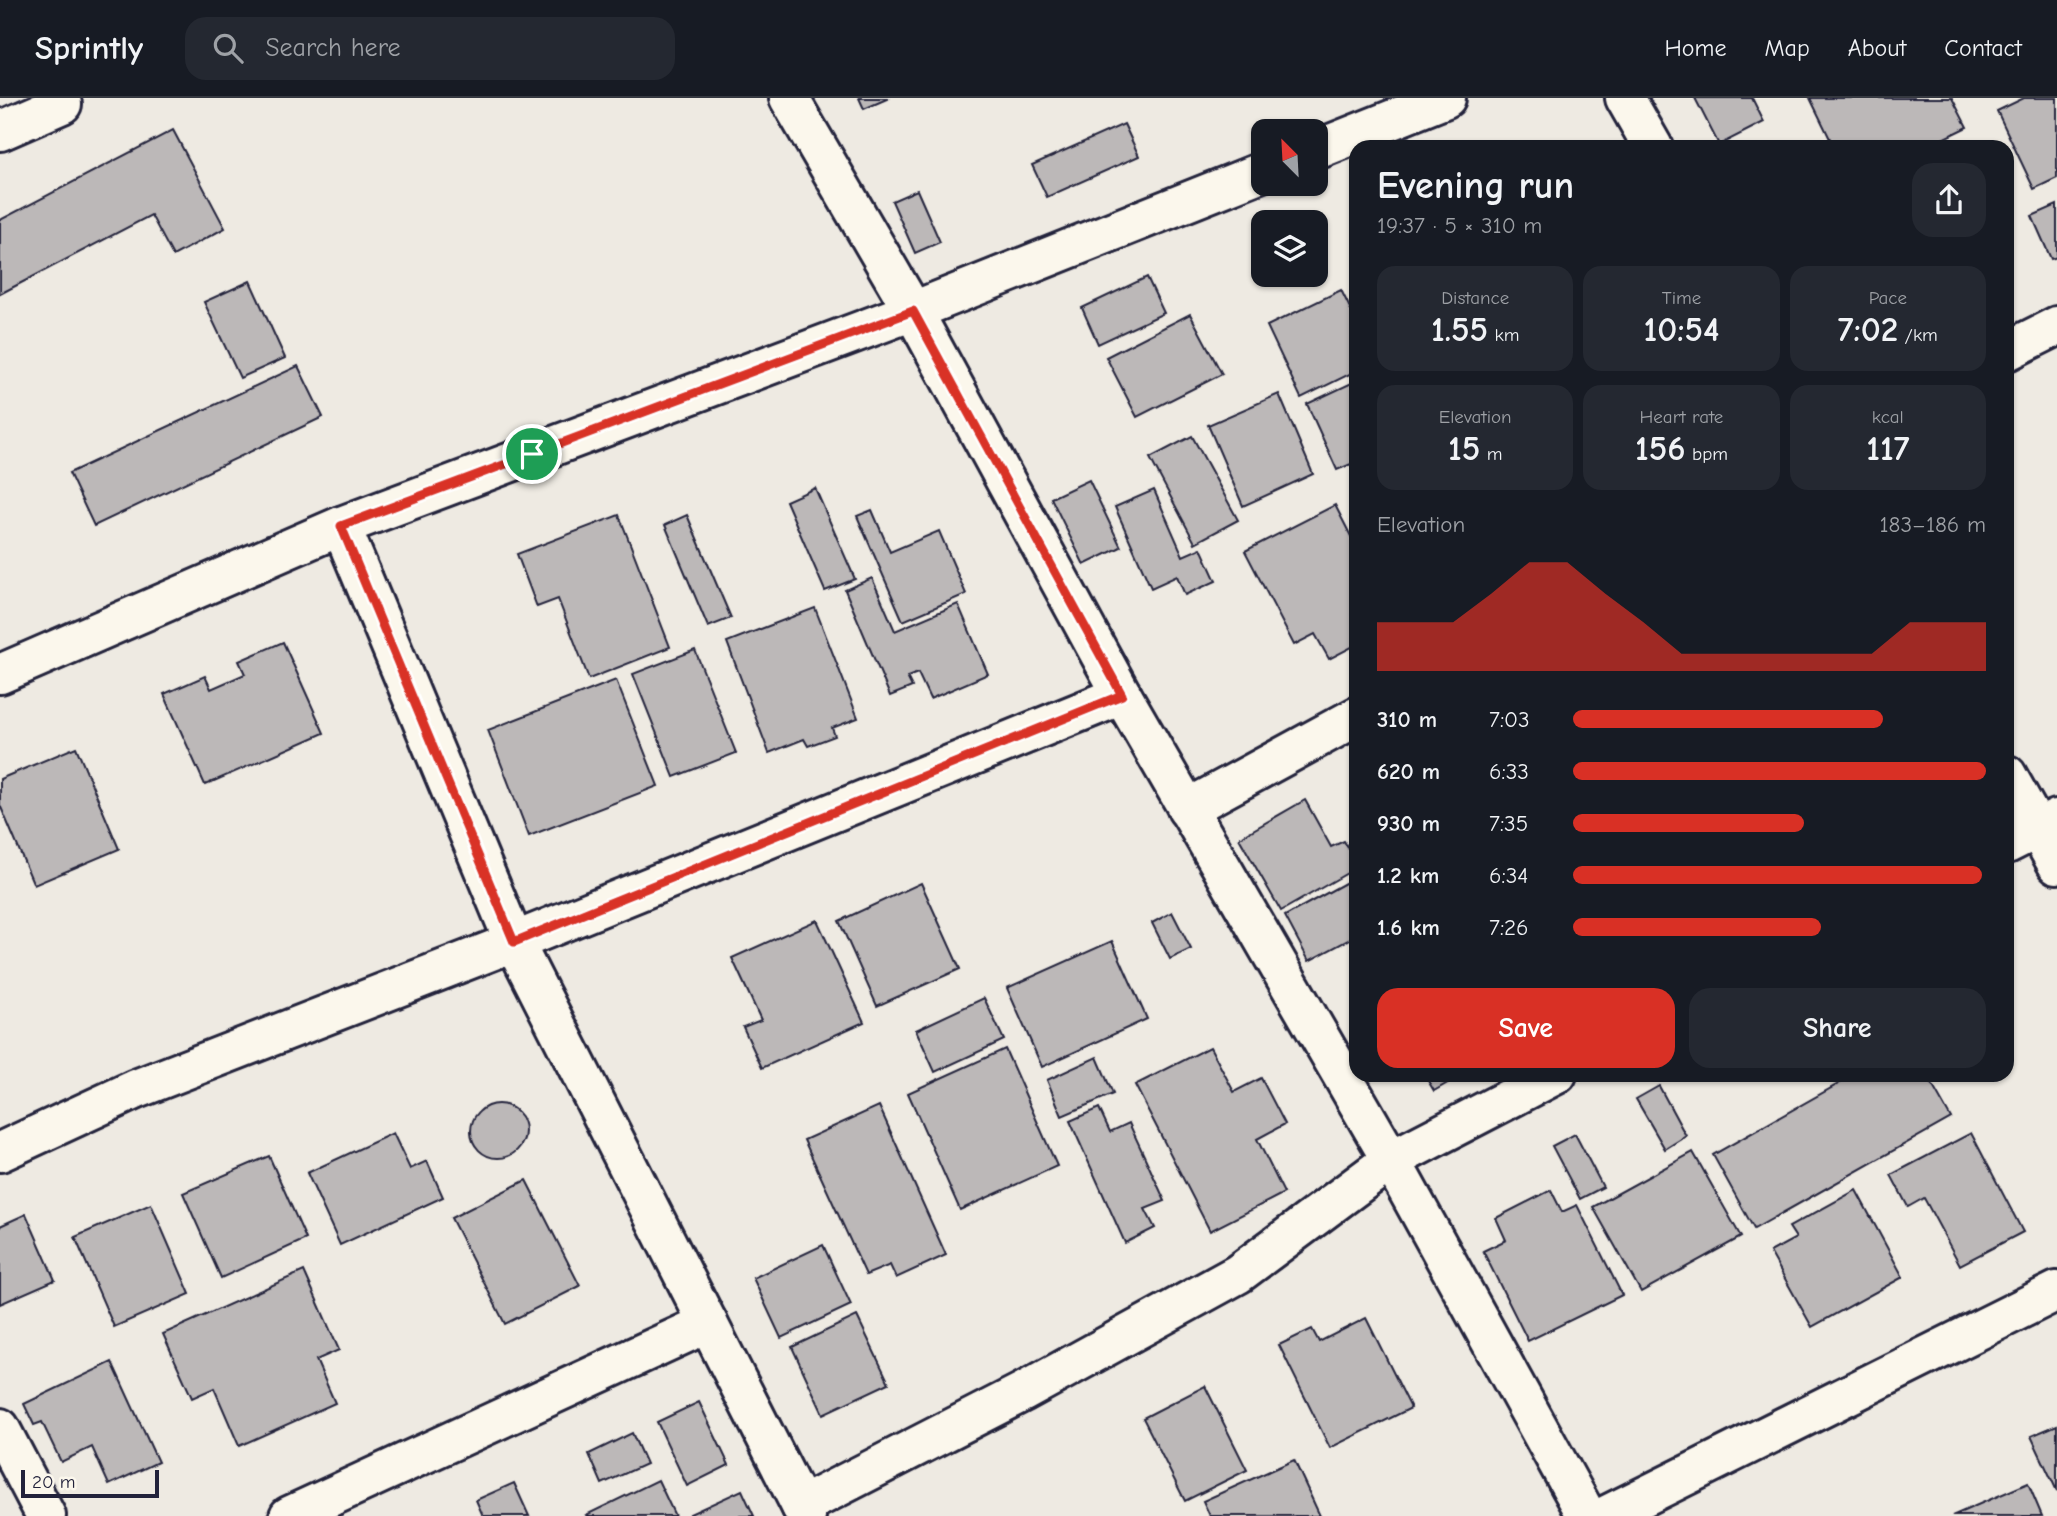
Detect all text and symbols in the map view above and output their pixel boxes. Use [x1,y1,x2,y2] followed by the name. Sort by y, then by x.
[185,17,675,80] search box
[35,29,143,67] text: Sprintly
[209,29,247,67] icon: search
[265,33,401,63] text: Search here
[1665,34,1726,62] text: Home
[1764,34,1810,62] text: Map
[1848,34,1906,62] text: About
[1944,34,2022,62] text: Contact
[1251,119,1328,196] north arrow
[1251,119,1328,287] map controls
[1912,163,1986,237] button: share
[1377,164,1574,208] text: Evening run
[1251,210,1328,287] button: layers
[1377,212,1542,239] text: 19:37 · 5 × 310 m
[1441,287,1509,309] text: Distance
[1662,287,1701,309] text: Time
[1869,287,1907,309] text: Pace
[1431,309,1488,350] text: 1.55
[1643,309,1720,350] text: 10:54
[1838,309,1898,350] text: 7:02
[1488,324,1519,346] text: km
[1898,324,1938,346] text: /km
[1439,406,1512,428] text: Elevation
[1640,406,1723,428] text: Heart rate
[1872,406,1904,428] text: kcal
[502,424,562,484] pin
[1448,428,1480,469] text: 15
[1635,428,1686,469] text: 156
[1866,428,1909,469] text: 117
[513,435,551,473] icon: arrive
[1480,443,1502,465] text: m
[1686,443,1728,465] text: bpm
[1377,511,1465,538] text: Elevation
[1879,511,1986,538] text: 183–186 m
[1377,706,1437,733] text: 310 m
[1489,706,1530,733] text: 7:03
[1377,758,1440,785] text: 620 m
[1489,758,1529,785] text: 6:33
[1377,810,1440,837] text: 930 m
[1489,810,1528,837] text: 7:35
[1377,862,1439,889] text: 1.2 km
[1489,862,1528,889] text: 6:34
[1377,914,1440,941] text: 1.6 km
[1489,914,1529,941] text: 7:26
[1377,988,1675,1068] button: Save
[1689,988,1986,1068] button: Share
[21,1467,159,1499] scale bar
[32,1471,76,1493] text: 20 m

